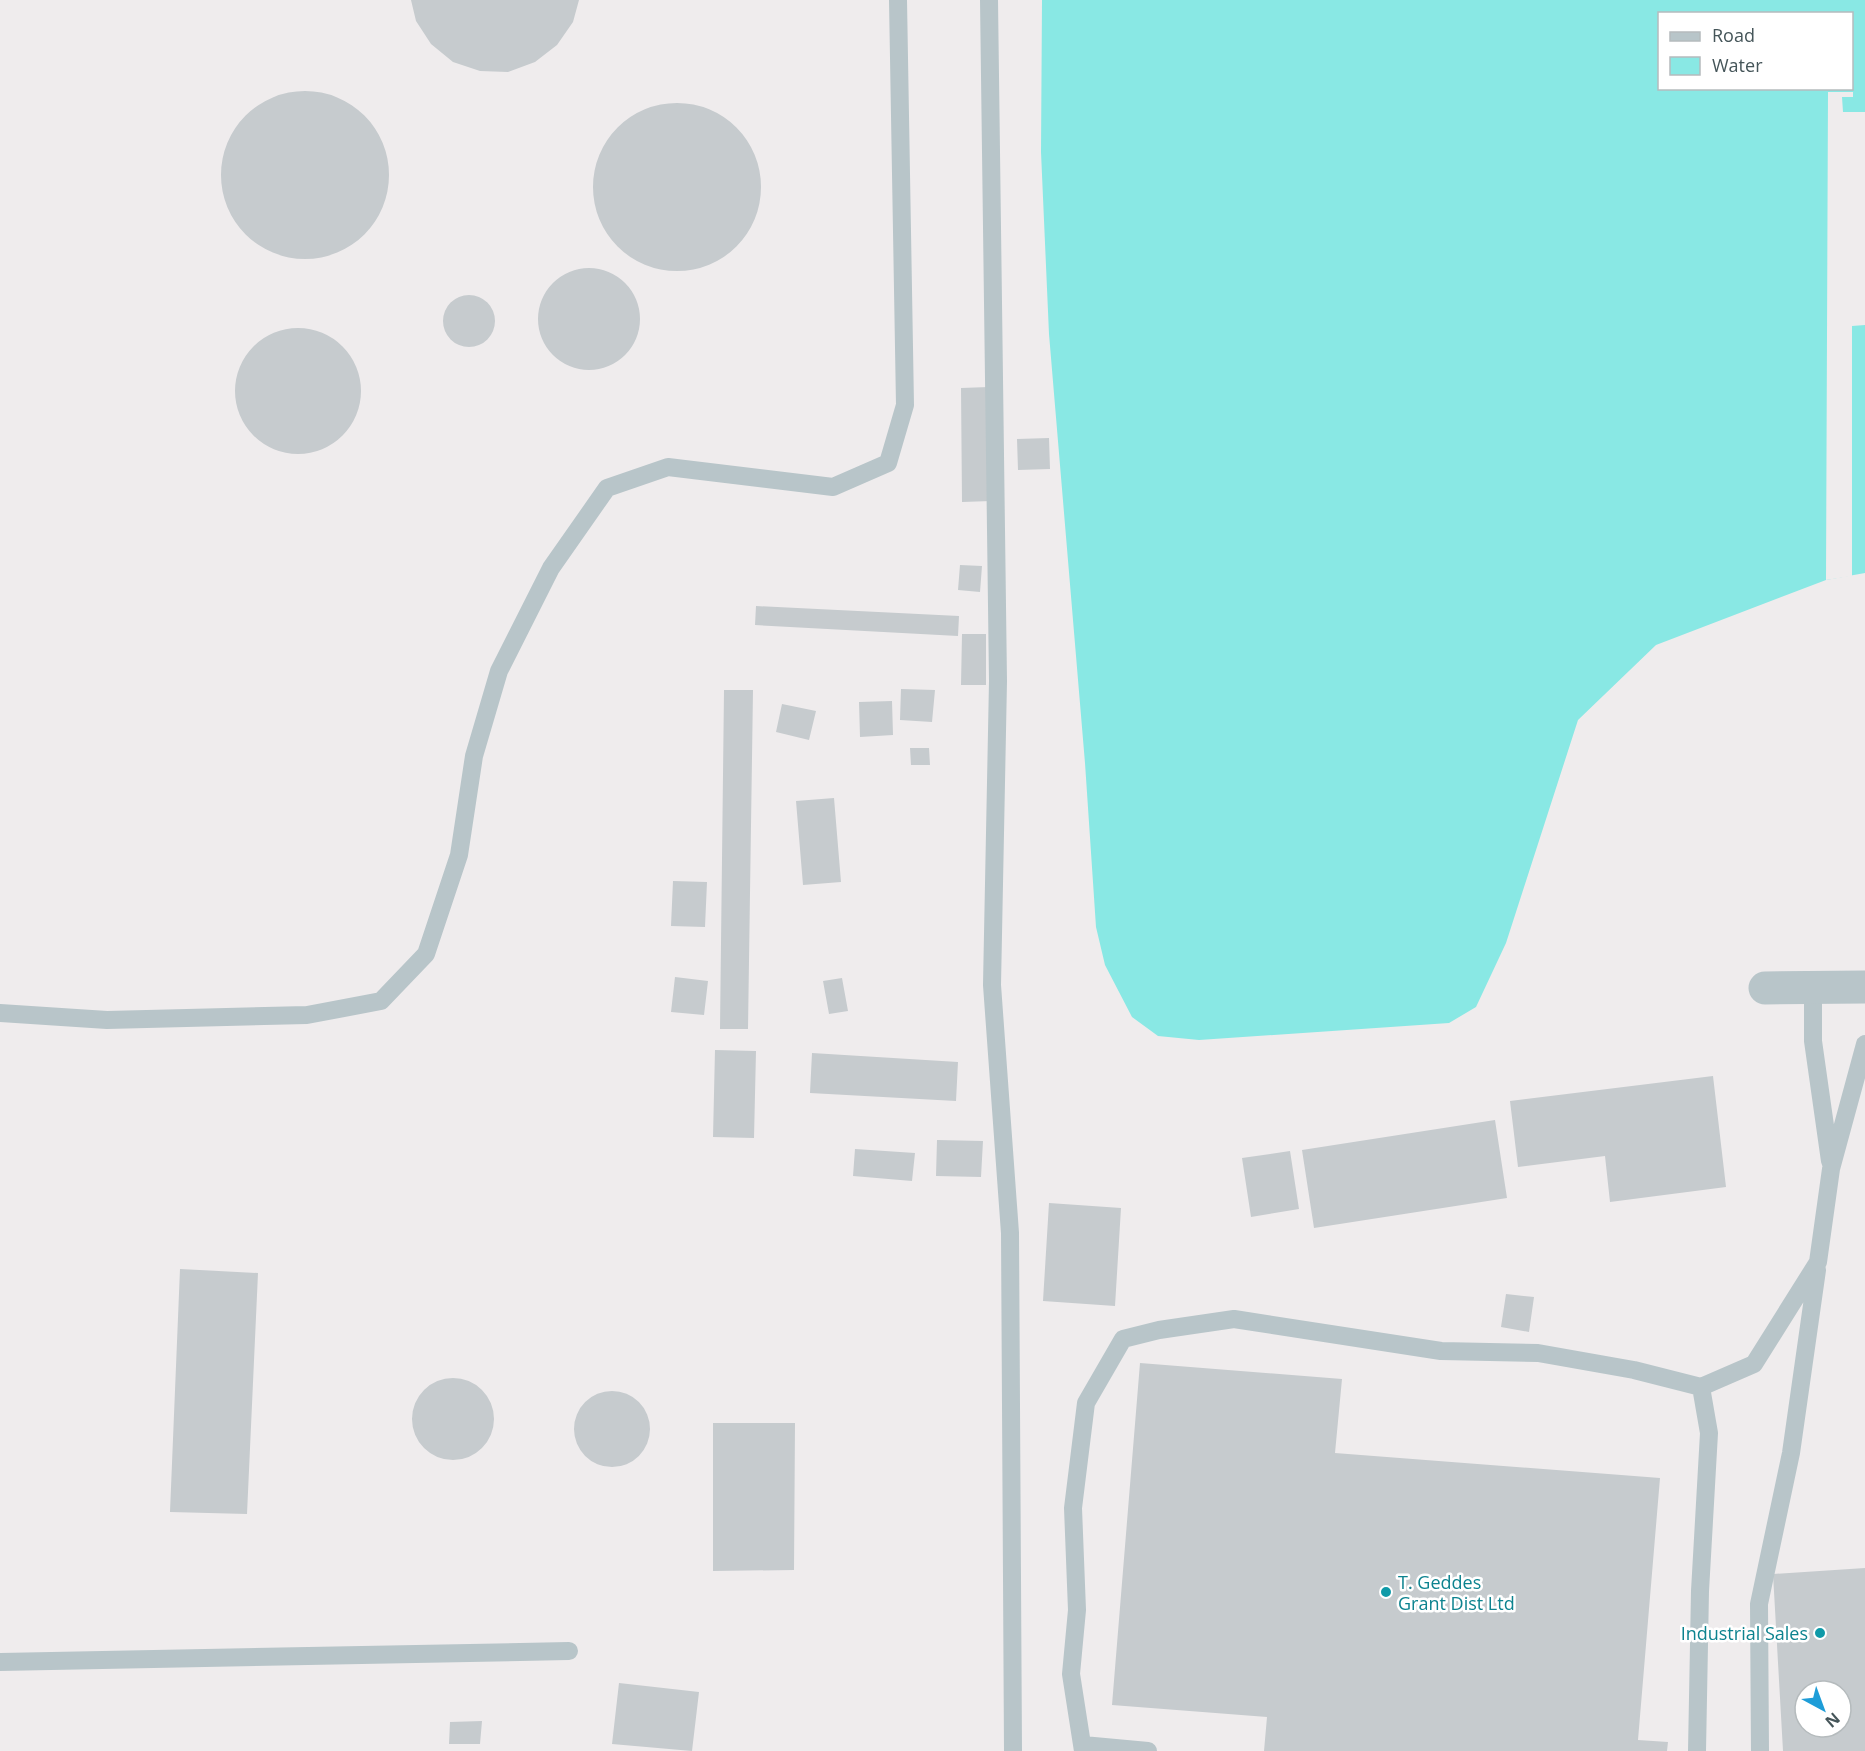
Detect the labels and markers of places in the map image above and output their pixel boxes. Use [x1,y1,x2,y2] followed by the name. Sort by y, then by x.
[1398,1570,1515,1615] place label: T. Geddes Grant Dist Ltd
[1379,1585,1393,1599] marker: T. Geddes Grant Dist Ltd
[1681,1621,1808,1645] place label: Industrial Sales
[1813,1626,1827,1640] marker: Industrial Sales

